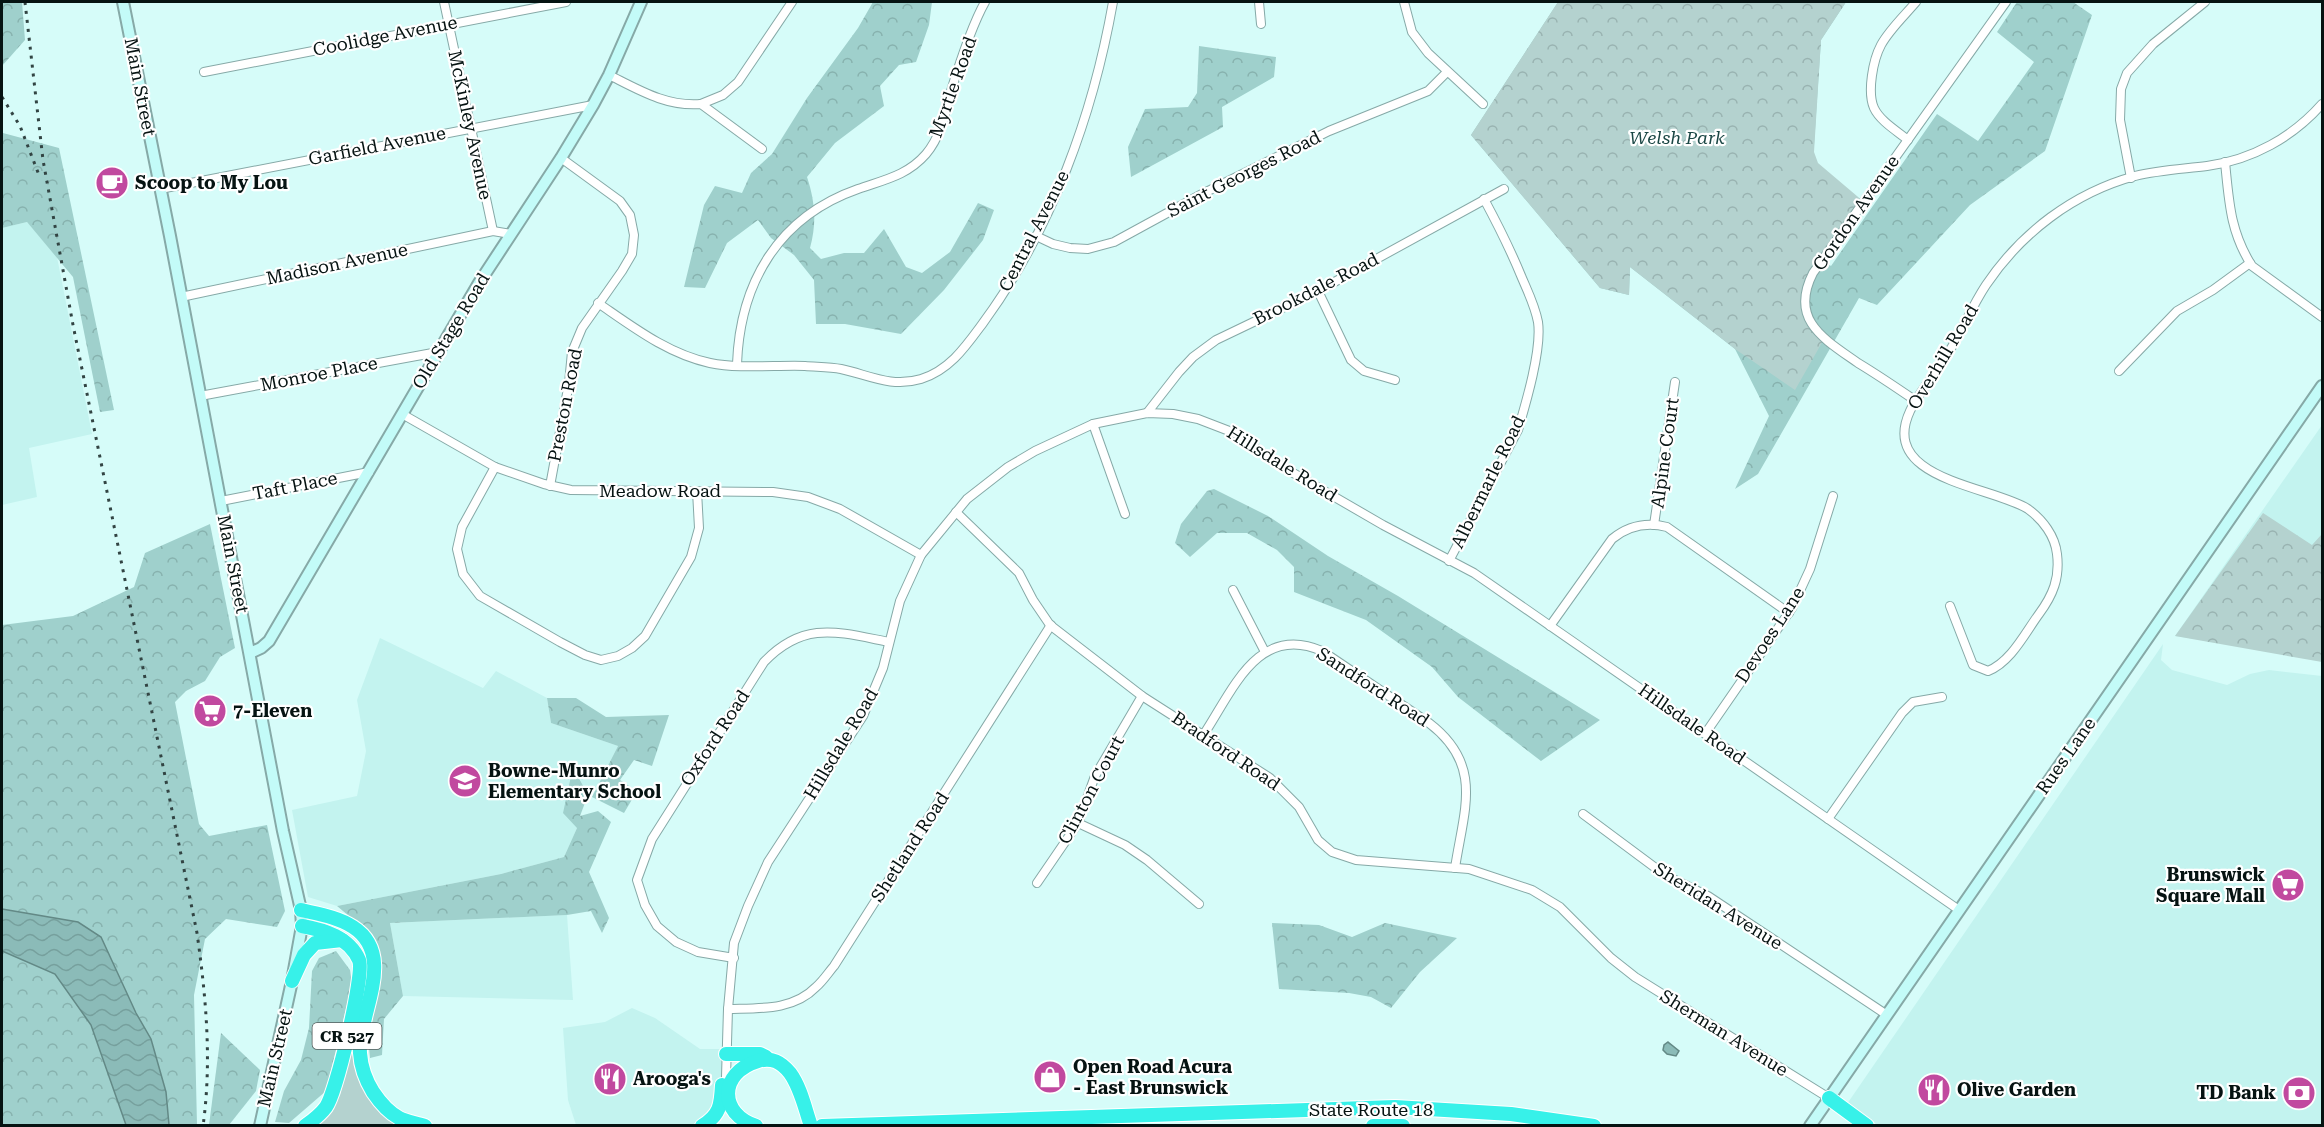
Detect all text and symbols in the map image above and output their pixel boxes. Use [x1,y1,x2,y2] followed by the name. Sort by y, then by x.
[311,11,459,60] street label: Coolidge Avenue
[924,33,981,140] street label: Myrtle Road
[121,36,160,138] street label: Main Street
[444,48,497,202] street label: McKinley Avenue
[306,122,447,169] street label: Garfield Avenue
[1164,126,1324,221] street label: Saint Georges Road
[1629,127,1725,148] park label: Welsh Park
[1808,151,1903,274] street label: Gordon Avenue
[94,165,130,201] cafe icon: Scoop to My Lou
[994,167,1073,295] street label: Central Avenue
[135,172,288,193] place label: Scoop to My Lou
[264,238,410,289] street label: Madison Avenue
[1250,248,1382,329] street label: Brookdale Road
[408,268,494,393] street label: Old Stage Road
[1903,300,1982,413] street label: Overhill Road
[543,346,586,463] street label: Preston Road
[259,352,379,395] street label: Monroe Place
[1646,396,1683,510] street label: Alpine Court
[1446,412,1529,552] street label: Albermarle Road
[1223,421,1342,506] street label: Hillsdale Road
[251,467,339,504] street label: Taft Place
[599,480,722,501] street label: Meadow Road
[214,513,253,615] street label: Main Street
[1731,583,1809,687] street label: Devoes Lane
[1313,642,1434,731] street label: Sandford Road
[1635,679,1750,769] street label: Hillsdale Road
[799,684,882,803] street label: Hillsdale Road
[676,685,754,790] street label: Oxford Road
[192,693,228,729] supermarket icon: 7-Eleven
[233,700,312,721] place label: 7-Eleven
[1168,707,1285,795] street label: Bradford Road
[2031,713,2100,798] street label: Rues Lane
[1053,732,1128,847] street label: Clinton Court
[488,760,661,802] place label: Bowne-Munro Elementary School
[447,763,483,799] school or university icon: Bowne-Munro Elementary School
[866,788,953,906] street label: Shetland Road
[1650,857,1787,954] street label: Sheridan Avenue
[2156,864,2266,906] place label: Brunswick Square Mall
[2270,867,2306,903] supermarket icon: Brunswick Square Mall
[1656,985,1792,1080] street label: Sherman Avenue
[253,1006,296,1109] street label: Main Street
[312,1023,382,1049] road number: CR 527
[1073,1056,1233,1098] place label: Open Road Acura - East Brunswick
[1032,1059,1068,1095] shop icon: Open Road Acura - East Brunswick
[592,1061,628,1097] restaurant icon: Arooga's
[633,1068,711,1089] place label: Arooga's
[1916,1072,1952,1108] restaurant icon: Olive Garden
[2281,1075,2317,1111] bank icon: TD Bank
[1957,1079,2076,1100] place label: Olive Garden
[2196,1082,2277,1103] place label: TD Bank
[1309,1099,1433,1120] street label: State Route 18

